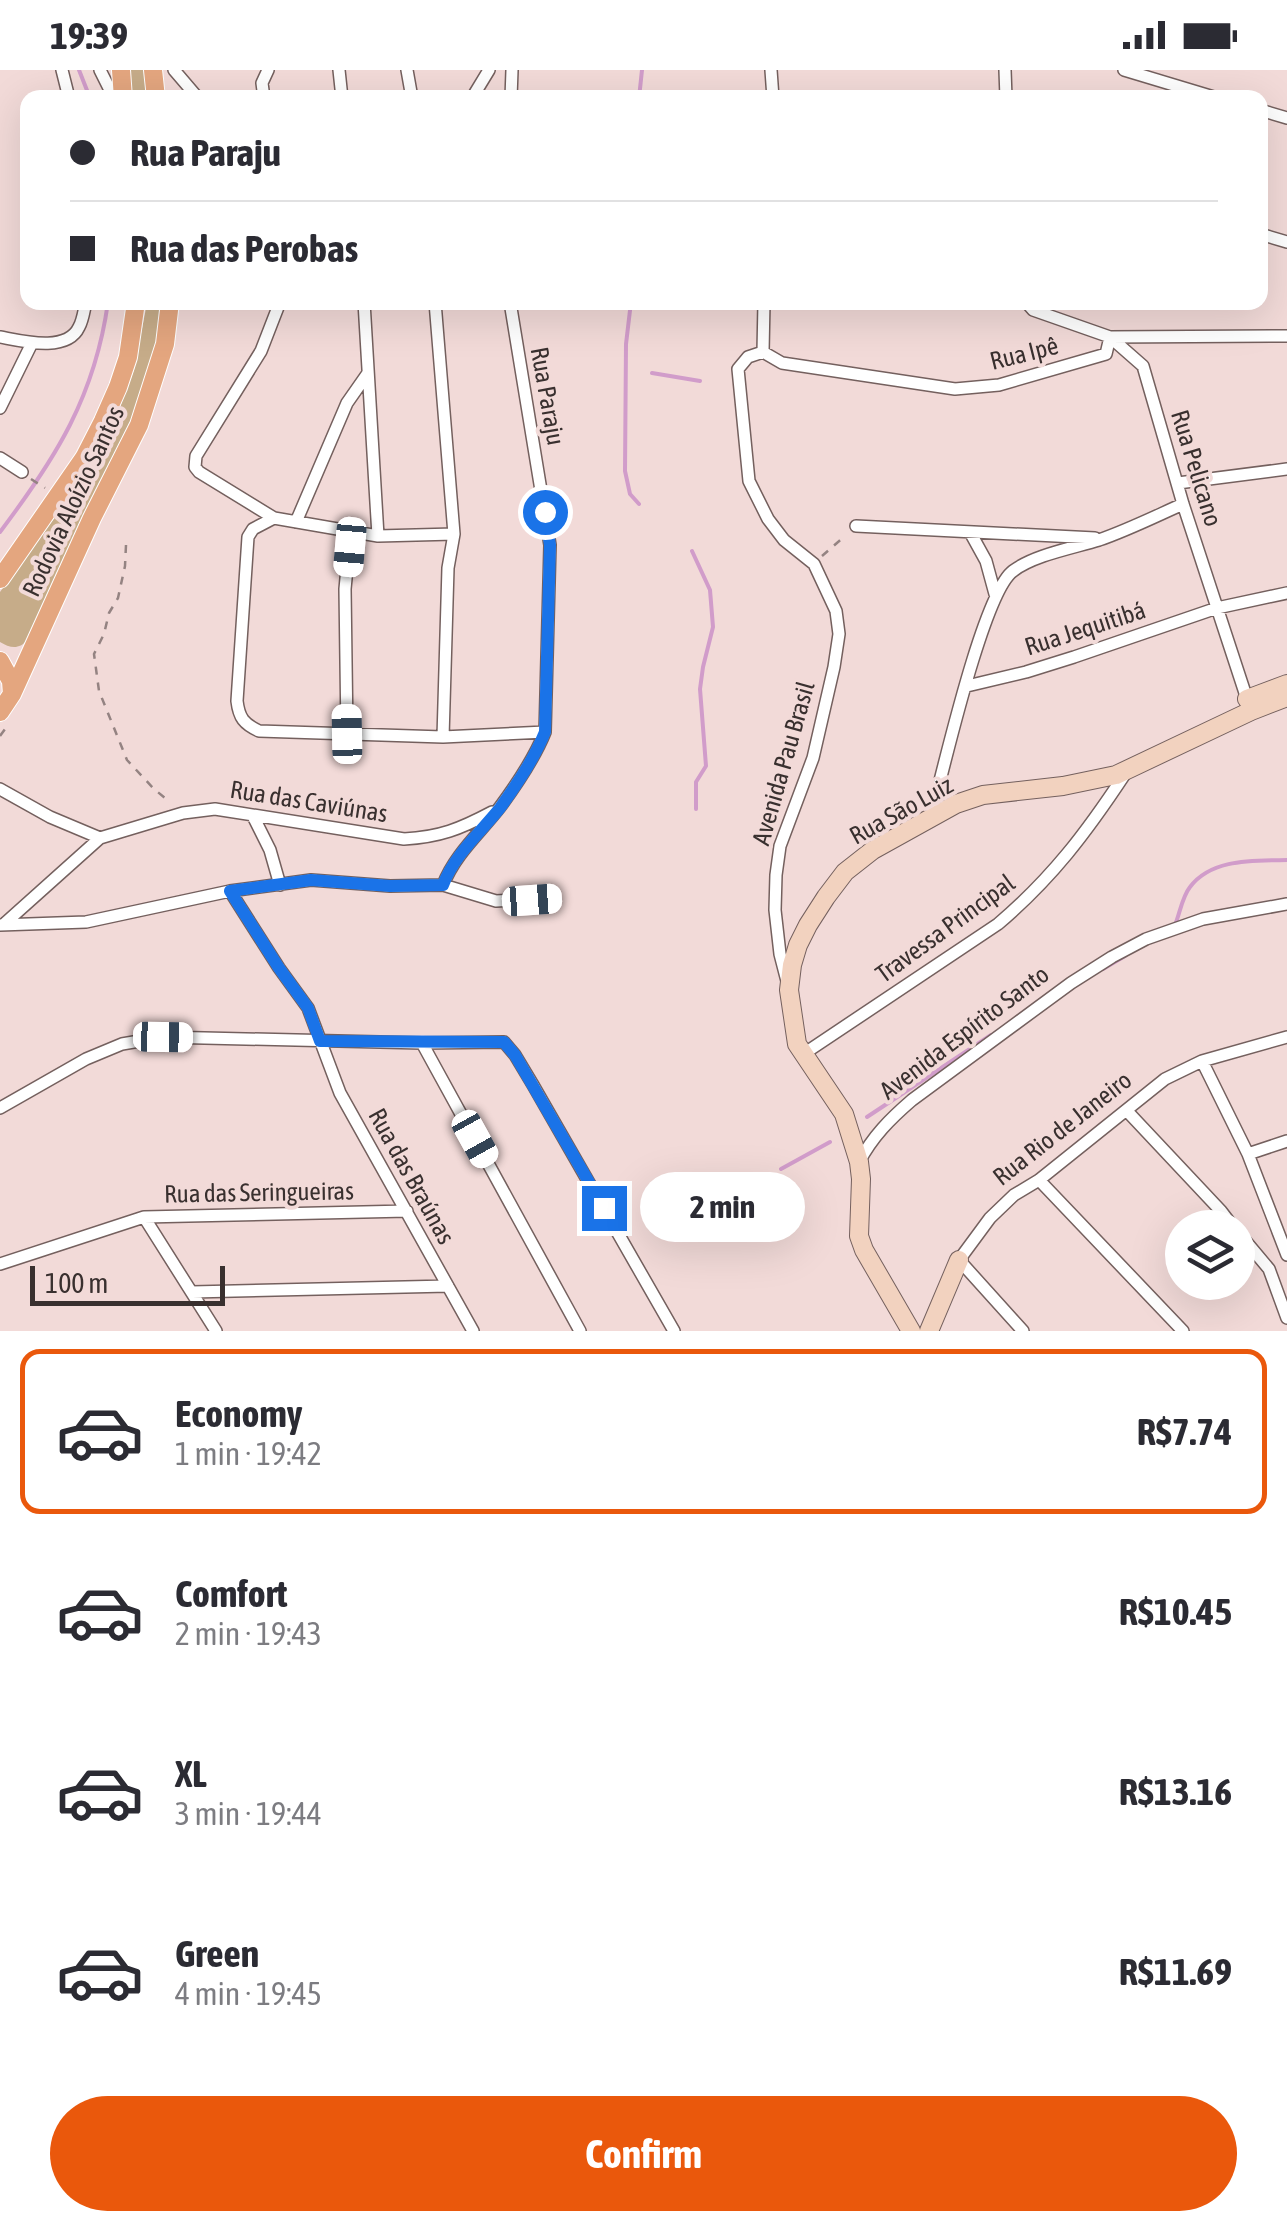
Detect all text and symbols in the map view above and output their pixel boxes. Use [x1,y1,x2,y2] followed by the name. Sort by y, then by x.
[50,14,128,57] text: 19:39
[130,131,281,174] text: Rua Paraju
[130,227,358,270] text: Rua das Perobas
[987,331,1061,375] street label: Rua Ipê
[526,345,570,447] street label: Rua Paraju
[17,401,129,601] street label: Rodovia Aloízio Santos
[1166,406,1228,530] street label: Rua Pelicano
[523,490,568,535] route start
[332,516,368,578] car
[1021,595,1149,661] street label: Rua Jequitibá
[746,678,820,848] street label: Avenida Pau Brasil
[331,704,363,764] car
[845,770,957,850] street label: Rua São Luiz
[228,775,390,827] street label: Rua das Caviúnas
[870,868,1020,988] street label: Travessa Principal
[501,883,563,917] car
[874,960,1054,1104] street label: Avenida Espírito Santo
[133,1021,193,1053] car
[987,1065,1137,1191] street label: Rua Rio de Janeiro
[363,1103,461,1249] street label: Rua das Braúnas
[447,1105,503,1173] car
[639,1173,804,1243] callout: 2 min
[164,1176,354,1208] street label: Rua das Seringueiras
[582,1186,627,1231] route end
[690,1188,755,1225] text: 2 min
[1165,1210,1255,1300] map controls
[1165,1210,1255,1300] button: layers
[30,1261,225,1306] scale bar
[45,1267,108,1299] text: 100 m
[55,1387,145,1477] icon: car
[175,1392,302,1435] text: Economy
[1137,1410,1232,1453] text: R$7.74
[175,1435,322,1472] text: 1 min · 19:42
[55,1567,145,1657] icon: car
[175,1572,287,1615] text: Comfort
[1119,1590,1232,1633] text: R$10.45
[175,1615,322,1652] text: 2 min · 19:43
[55,1747,145,1837] icon: car
[175,1752,207,1795] text: XL
[1119,1770,1232,1813] text: R$13.16
[175,1795,322,1832] text: 3 min · 19:44
[55,1927,145,2017] icon: car
[175,1932,259,1975] text: Green
[1119,1950,1232,1993] text: R$11.69
[175,1975,322,2012] text: 4 min · 19:45
[50,2096,1237,2211] button: Confirm

